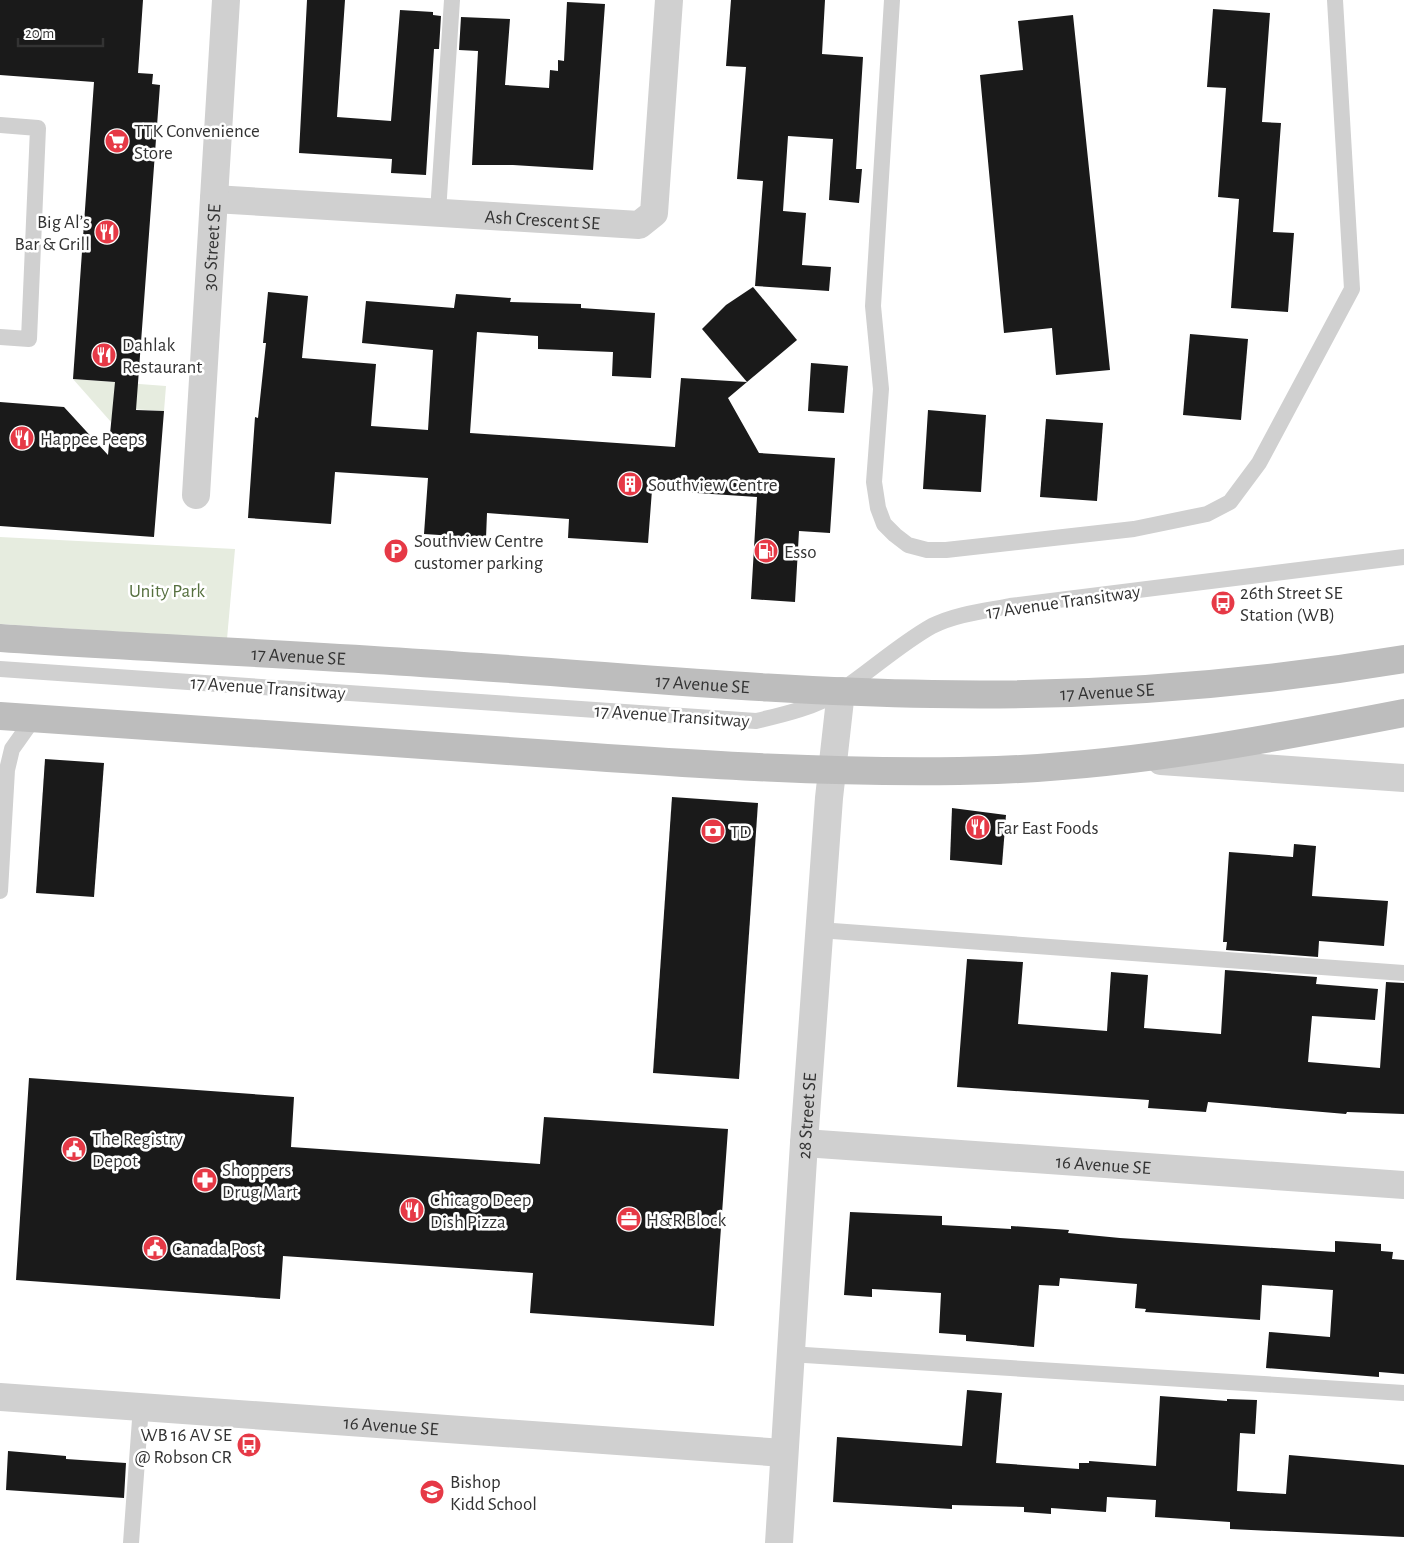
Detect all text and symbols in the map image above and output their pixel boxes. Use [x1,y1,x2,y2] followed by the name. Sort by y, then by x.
[18,15,102,47] scale bar
[25,26,54,41] text: 20 m
[134,122,260,163] place label: TTK Convenience Store
[104,128,130,154] supermarket icon: TTK Convenience Store
[200,204,225,292] street label: 30 Street SE
[484,208,601,234] street label: Ash Crescent SE
[14,213,90,254] place label: Big Al’s Bar & Grill
[94,219,120,245] restaurant icon: Big Al’s Bar & Grill
[122,336,202,377] place label: Dahlak Restaurant
[91,342,117,368] restaurant icon: Dahlak Restaurant
[9,425,35,451] restaurant icon: Happee Peeps
[40,430,145,449] place label: Happee Peeps
[617,471,643,497] building icon: Southview Centre
[648,476,778,495] place label: Southview Centre
[414,532,544,573] place label: Southview Centre customer parking
[383,538,409,564] parking icon: Southview Centre customer parking
[753,538,779,564] fuel station icon: Esso
[784,543,817,562] place label: Esso
[129,582,205,601] park label: Unity Park
[985,582,1141,623] street label: 17 Avenue Transitway
[1240,584,1343,625] place label: 26th Street SE Station (WB)
[1210,590,1236,616] bus stop icon: 26th Street SE Station (WB)
[251,645,346,669] street label: 17 Avenue SE
[655,672,750,697] street label: 17 Avenue SE
[190,674,346,703] street label: 17 Avenue Transitway
[1060,680,1155,704] street label: 17 Avenue SE
[594,702,750,731] street label: 17 Avenue Transitway
[965,814,991,840] restaurant icon: Far East Foods
[700,818,726,844] bank icon: TD
[996,819,1098,838] place label: Far East Foods
[730,823,752,842] place label: TD
[795,1072,820,1160] street label: 28 Street SE
[92,1130,183,1171] place label: The Registry Depot
[61,1136,87,1162] public building icon: The Registry Depot
[1055,1153,1151,1178] street label: 16 Avenue SE
[222,1161,298,1202] place label: Shoppers Drug Mart
[192,1167,218,1193] pharmacy icon: Shoppers Drug Mart
[430,1191,531,1232] place label: Chicago Deep Dish Pizza
[399,1197,425,1223] restaurant icon: Chicago Deep Dish Pizza
[616,1206,642,1232] office icon: H&R Block
[646,1211,726,1230] place label: H&R Block
[142,1235,168,1261] public building icon: Canada Post
[172,1240,262,1259] place label: Canada Post
[343,1414,439,1439] street label: 16 Avenue SE
[135,1426,232,1467] place label: WB 16 AV SE @ Robson CR
[236,1432,262,1458] bus stop icon: WB 16 AV SE @ Robson CR
[450,1473,537,1514] place label: Bishop Kidd School
[419,1479,445,1505] school or university icon: Bishop Kidd School

